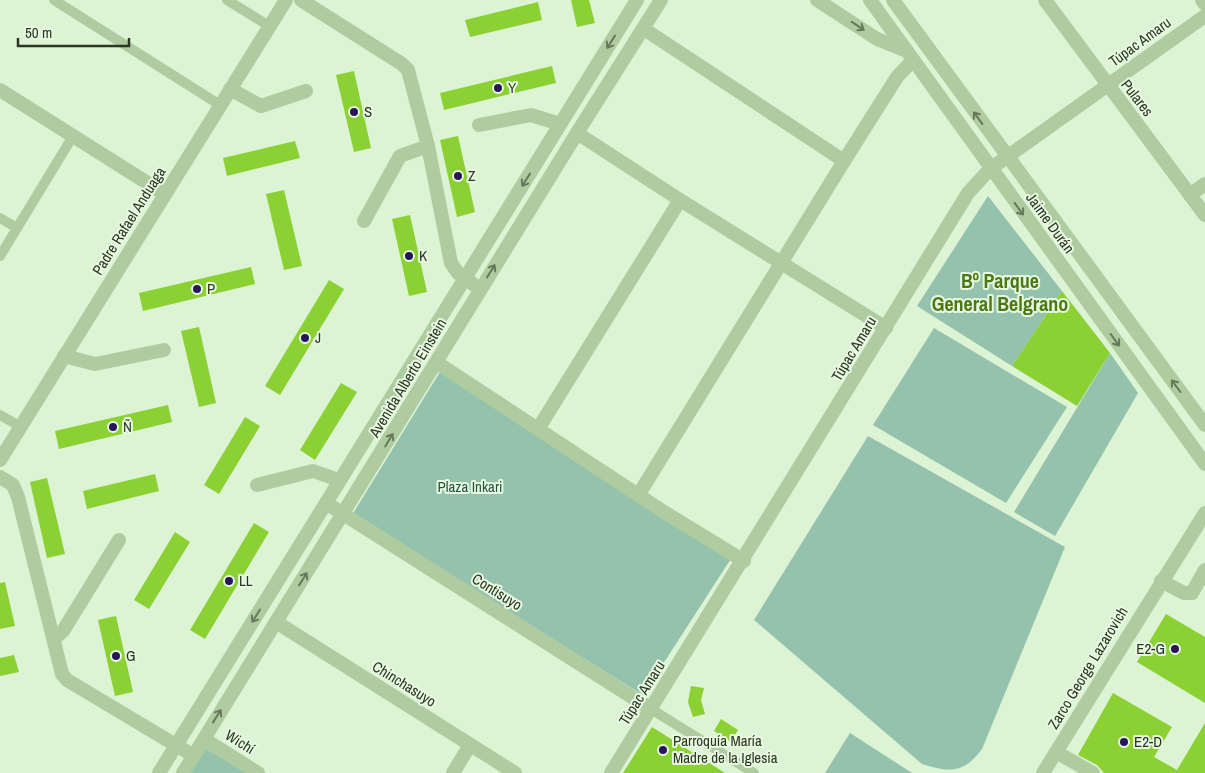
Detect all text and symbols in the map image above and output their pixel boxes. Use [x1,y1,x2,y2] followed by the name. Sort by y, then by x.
[1104,12,1175,71] street label: Túpac Amaru
[18,15,129,47] scale bar
[851,21,865,32] one-way arrow
[25,22,52,43] text: 50 m
[606,34,616,48] one-way arrow
[1116,75,1159,121] street label: Pulares
[508,77,517,98] place label: Y
[492,82,504,94] marker: Y
[364,101,372,122] place label: S
[348,106,360,118] marker: S
[973,111,983,125] one-way arrow
[87,163,170,279] street label: Padre Rafael Anduaga
[468,165,476,186] place label: Z
[452,170,464,182] marker: Z
[521,172,531,186] one-way arrow
[1021,188,1080,257] street label: Jaime Durán
[1014,201,1024,215] one-way arrow
[419,245,428,266] place label: K
[403,250,415,262] marker: K
[487,265,497,279] one-way arrow
[932,267,1068,317] district label: Bº Parque General Belgrano
[207,278,215,299] place label: P
[191,283,203,295] marker: P
[826,312,881,385] street label: Túpac Amaru
[363,314,451,442] street label: Avenida Alberto Einstein
[315,327,321,348] place label: J
[299,332,311,344] marker: J
[1110,333,1120,347] one-way arrow
[1171,379,1181,393] one-way arrow
[123,416,132,437] place label: Ñ
[107,421,119,433] marker: Ñ
[384,434,394,448] one-way arrow
[438,476,502,497] park label: Plaza Inkari
[468,568,526,615] street label: Contisuyo
[239,570,253,591] place label: LL
[299,572,309,586] one-way arrow
[223,575,235,587] marker: LL
[1043,603,1132,733] street label: Zarco George Lazarovich
[251,608,261,622] one-way arrow
[1136,638,1165,659] place label: E2-G
[1169,643,1181,655] marker: E2-G
[126,645,136,666] place label: G
[110,650,122,662] marker: G
[368,656,440,712] street label: Chinchasuyo
[614,657,670,729] street label: Túpac Amaru
[213,710,223,724] one-way arrow
[221,724,260,759] street label: Wichí
[673,730,778,768] place label: Parroquía María Madre de la Iglesia
[1134,731,1162,752] place label: E2-D
[1118,736,1130,748] marker: E2-D
[657,744,669,756] marker: Parroquía María Madre de la Iglesia

